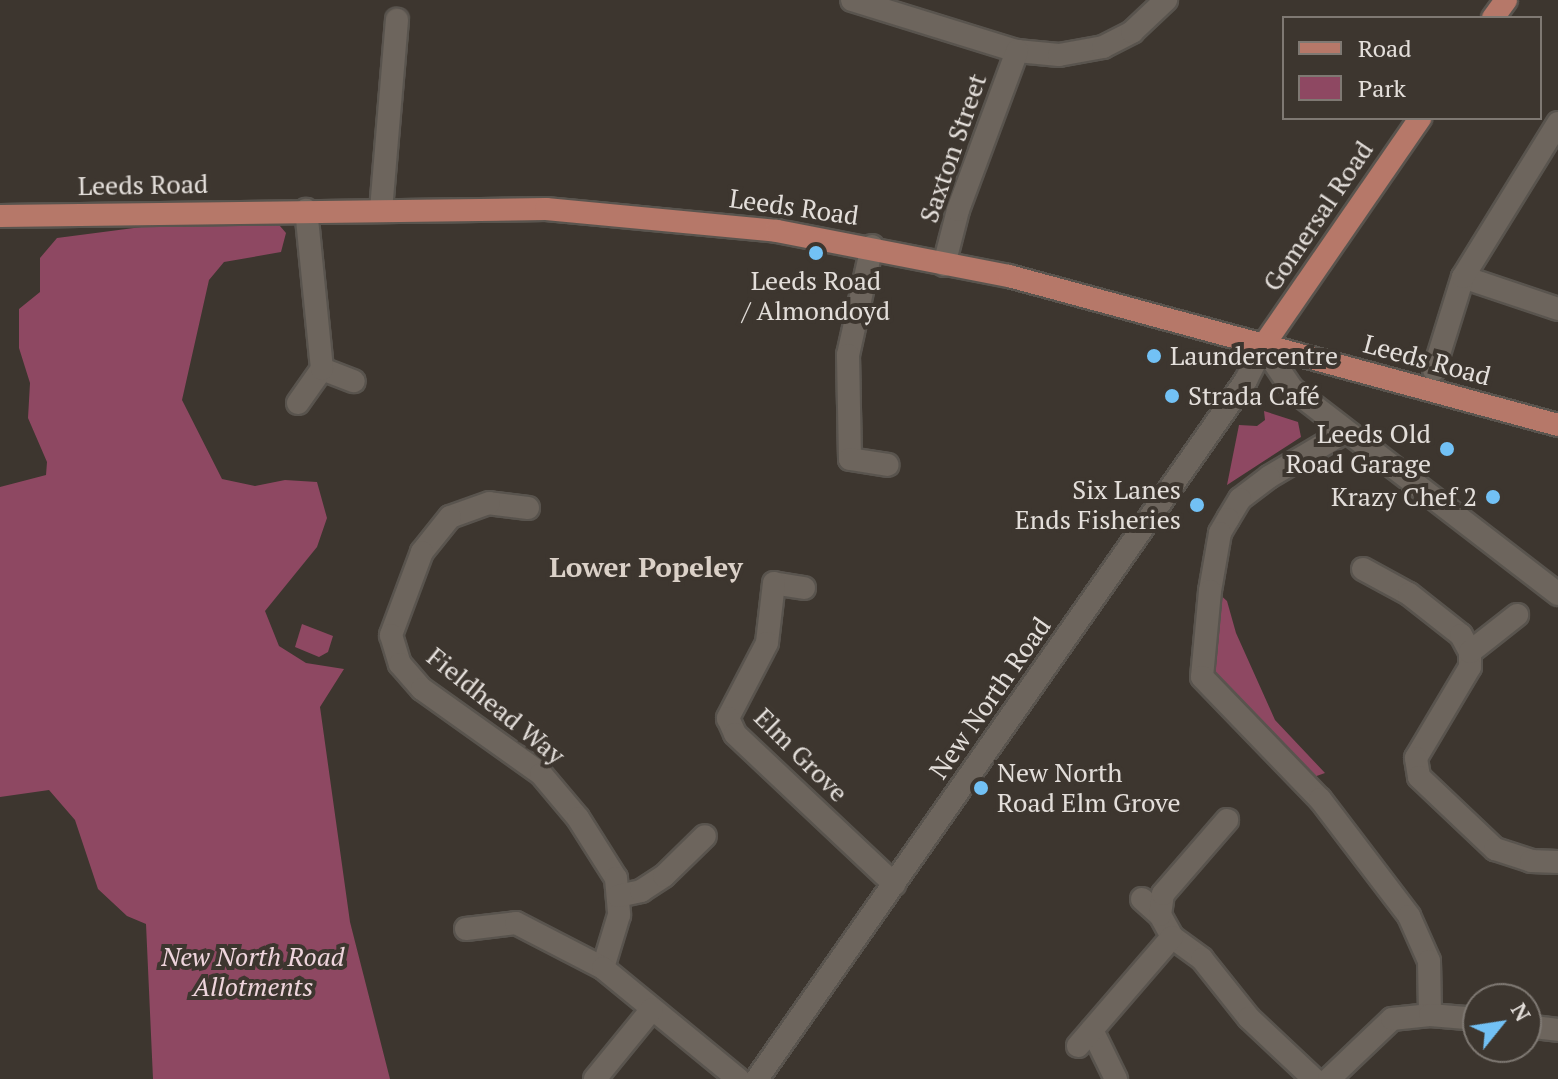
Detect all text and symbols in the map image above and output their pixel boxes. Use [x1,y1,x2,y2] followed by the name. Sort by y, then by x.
[1282,16,1542,120] legend
[1358,32,1412,64] text: Road
[913,69,993,227] street label: Saxton Street
[1358,72,1406,104] text: Park
[1256,135,1380,297] street label: Gomersal Road
[78,168,208,202] street label: Leeds Road
[727,182,861,232] street label: Leeds Road
[807,244,825,262] marker: Leeds Road / Almondoyd
[741,265,891,326] place label: Leeds Road / Almondoyd
[1360,328,1494,392] street label: Leeds Road
[1170,340,1338,372] place label: Laundercentre
[1145,347,1163,365] marker: Laundercentre
[1188,380,1320,412] place label: Strada Café
[1163,387,1181,405] marker: Strada Café
[1286,418,1431,480] place label: Leeds Old Road Garage
[1438,440,1456,458] marker: Leeds Old Road Garage
[1015,474,1181,536] place label: Six Lanes Ends Fisheries
[1331,481,1477,513] place label: Krazy Chef 2
[1484,488,1502,506] marker: Krazy Chef 2
[1188,496,1206,514] marker: Six Lanes Ends Fisheries
[549,550,743,584] district label: Lower Popeley
[923,611,1057,785] street label: New North Road
[421,641,571,771] street label: Fieldhead Way
[748,702,854,808] street label: Elm Grove
[997,757,1181,818] place label: New North Road Elm Grove
[972,779,990,797] marker: New North Road Elm Grove
[161,941,345,1002] park label: New North Road Allotments
[1462,983,1542,1063] north arrow
[1505,997,1538,1026] text: N

